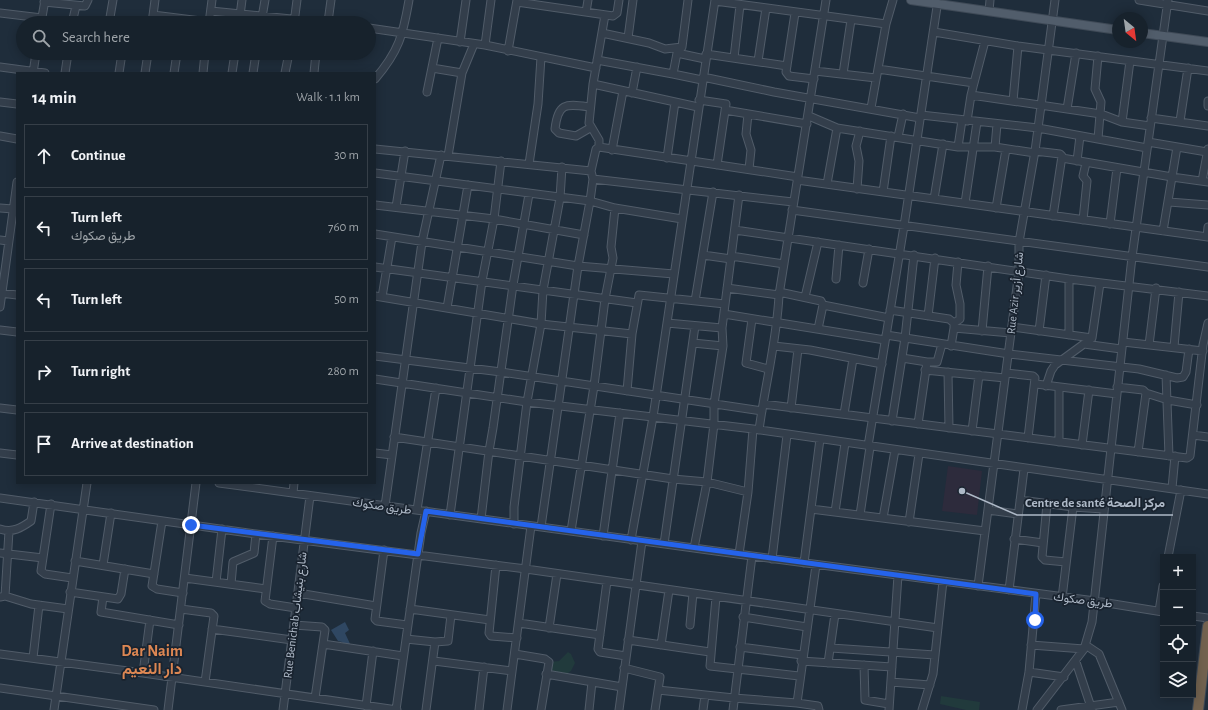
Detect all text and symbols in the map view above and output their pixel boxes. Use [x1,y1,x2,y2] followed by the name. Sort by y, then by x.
[1112,12,1148,48] north arrow
[16,16,376,60] search box
[30,27,52,49] icon: search
[62,30,130,45] text: Search here
[32,89,76,106] text: 14 min
[296,91,360,104] text: Walk · 1.1 km
[33,145,55,167] icon: ahead
[71,148,126,163] text: Continue
[334,149,359,162] text: 30 m
[71,210,122,225] text: Turn left
[33,217,55,239] icon: left
[328,221,359,234] text: 760 m
[71,230,135,243] text: طريق صكوك
[1004,251,1028,335] street label: Rue Azir شارع أزير
[33,289,55,311] icon: left
[71,292,122,307] text: Turn left
[334,293,359,306] text: 50 m
[33,361,55,383] icon: right
[71,364,130,379] text: Turn right
[328,365,359,378] text: 280 m
[33,433,55,455] icon: arrive
[71,436,194,451] text: Arrive at destination
[1017,490,1173,515] callout: Centre de santé مركز الصحة
[351,496,412,518] street label: طريق صكوك
[1025,497,1165,511] text: Centre de santé مركز الصحة
[182,516,200,534] route end
[281,551,312,679] street label: Rue Benichab شارع بنيشاب
[1160,554,1196,698] map controls
[1160,554,1196,590] button: +
[1052,590,1113,612] street label: طريق صكوك
[1160,590,1196,626] button: −
[1026,611,1044,629] route start
[1160,626,1196,662] button: locate
[121,643,183,679] district label: Dar Naim دار النعيم
[1160,662,1196,698] button: layers

